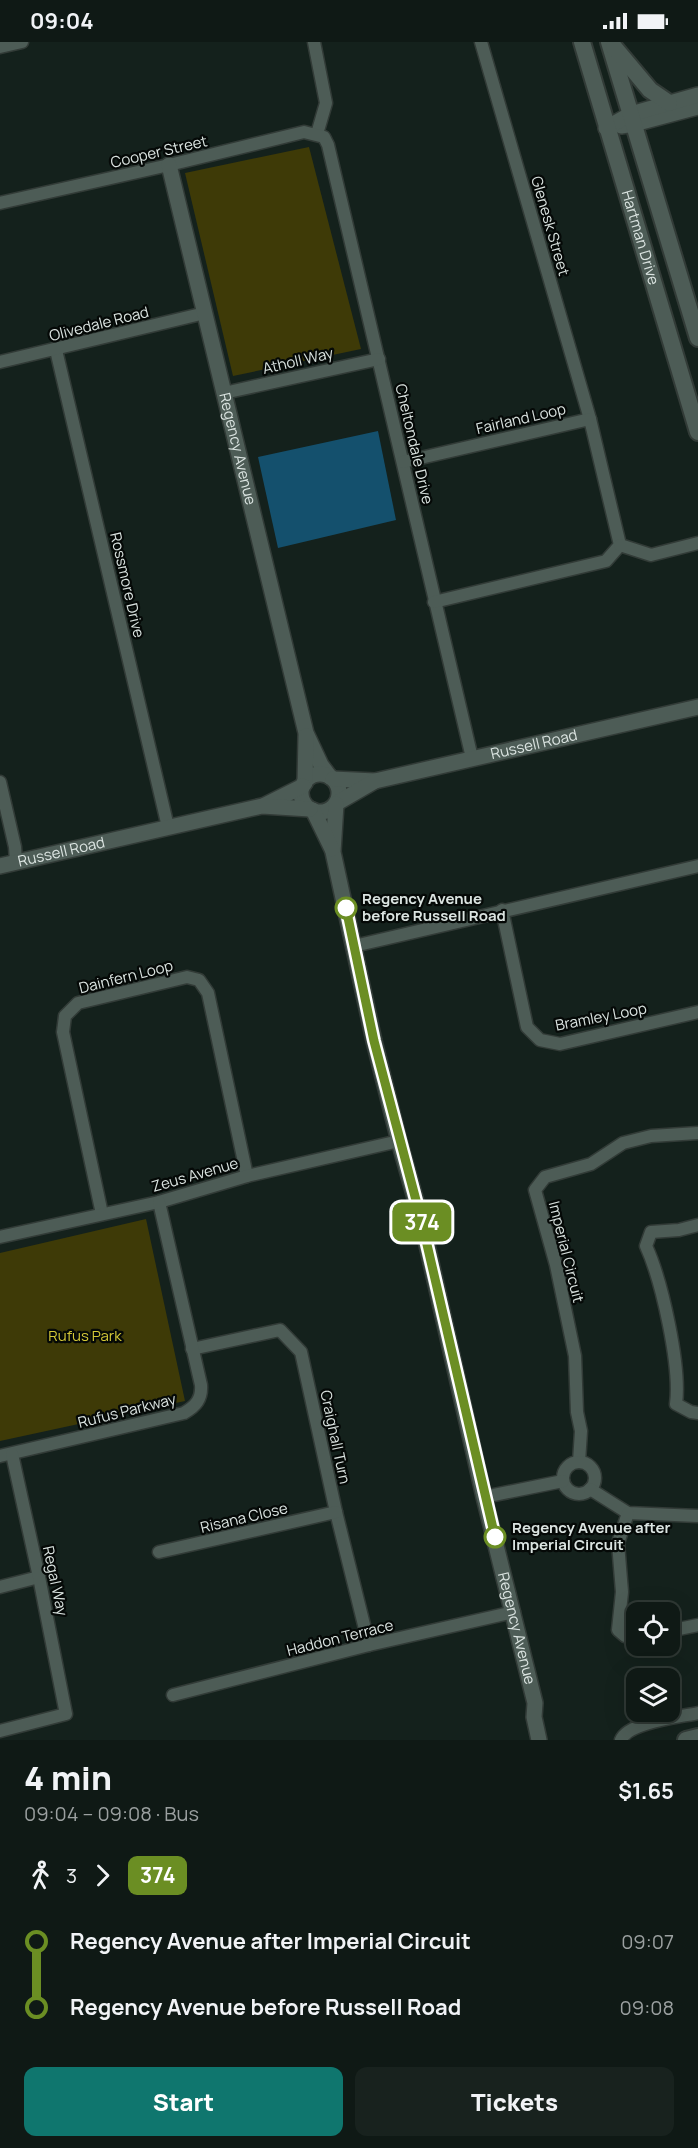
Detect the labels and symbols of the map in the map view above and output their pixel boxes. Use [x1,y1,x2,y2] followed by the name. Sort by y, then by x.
[108,130,209,173] street label: Cooper Street
[526,174,575,278] street label: Glenesk Street
[617,187,665,288] street label: Hartman Drive
[47,301,151,346] street label: Olivedale Road
[260,342,335,379] street label: Atholl Way
[390,382,439,506] street label: Cheltondale Drive
[214,390,262,507] street label: Regency Avenue
[474,398,568,439] street label: Fairland Loop
[105,530,150,640] street label: Rossmore Drive
[488,724,579,764] street label: Russell Road
[16,831,107,872] street label: Russell Road
[362,888,506,926] place label: Regency Avenue before Russell Road
[335,897,357,919] marker: Regency Avenue before Russell Road
[77,955,175,998] street label: Dainfern Loop
[553,997,649,1036] street label: Bramley Loop
[149,1152,241,1197] street label: Zeus Avenue
[544,1199,589,1305] street label: Imperial Circuit
[388,1202,456,1242] line badge: 374
[48,1325,122,1346] park label: Rufus Park
[76,1388,178,1433] street label: Rufus Parkway
[315,1388,356,1486] street label: Craighall Turn
[198,1497,290,1538] street label: Risana Close
[512,1517,670,1555] place label: Regency Avenue after Imperial Circuit
[484,1526,506,1548] marker: Regency Avenue after Imperial Circuit
[38,1544,73,1618] street label: Regal Way
[493,1570,541,1687] street label: Regency Avenue
[284,1614,396,1661] street label: Haddon Terrace

